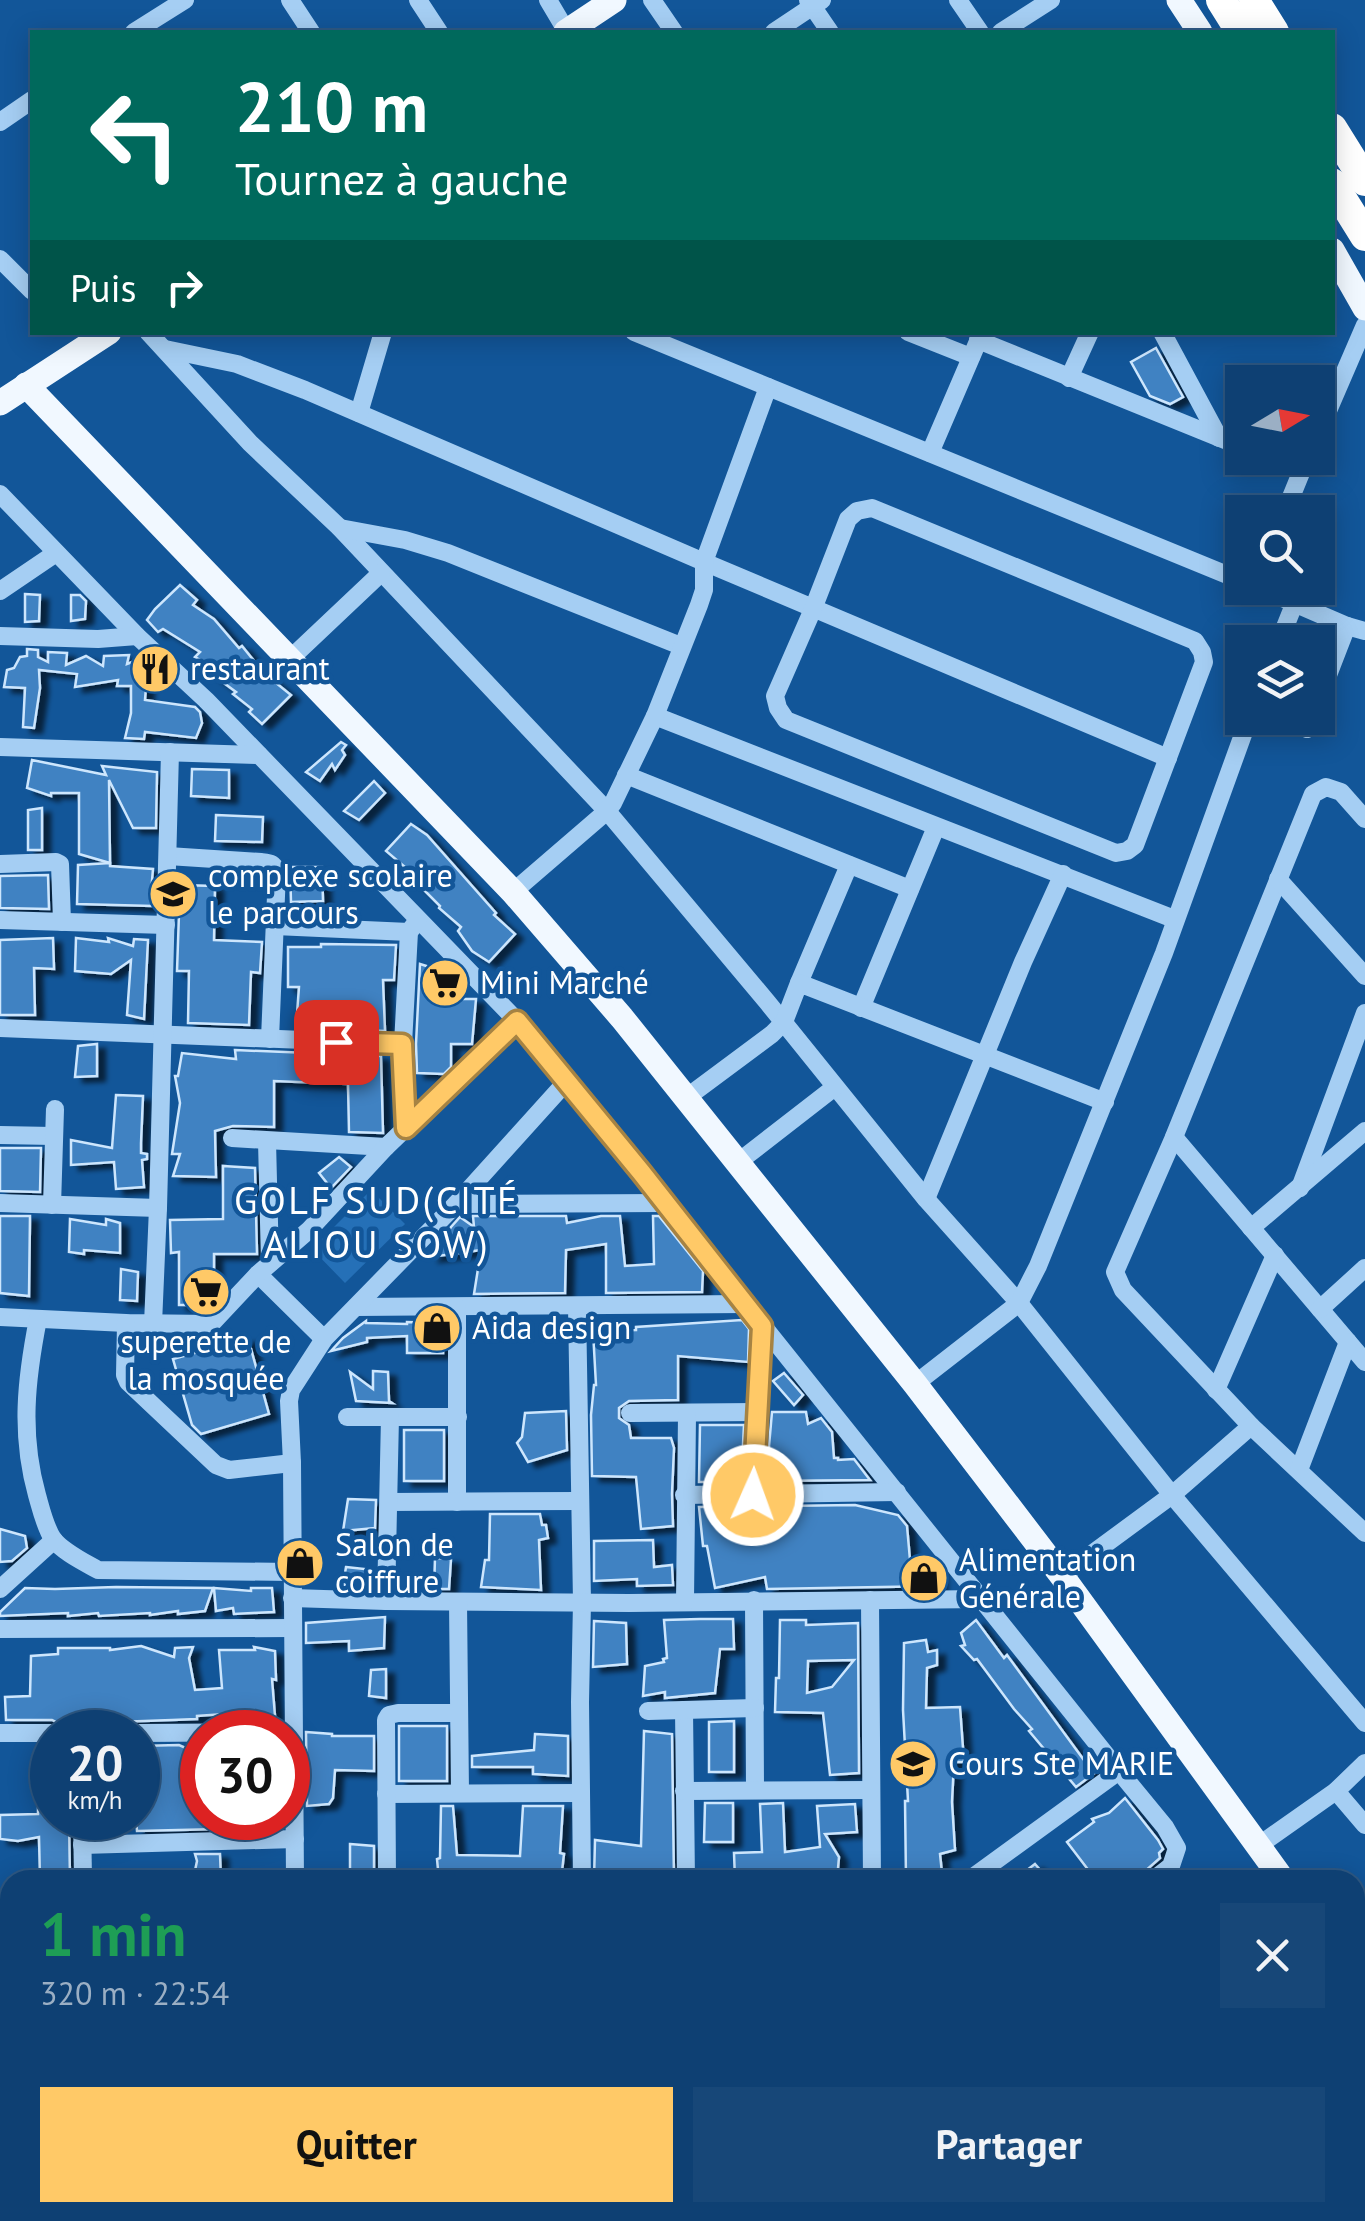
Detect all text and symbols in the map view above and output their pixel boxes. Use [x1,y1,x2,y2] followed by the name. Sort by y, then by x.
[235,61,428,151] text: 210 m
[70,70,200,200] icon: left
[235,149,569,207] text: Tournez à gauche
[157,260,212,315] icon: right
[70,263,137,312] text: Puis
[1225,365,1335,475] north arrow
[1225,365,1335,735] map controls
[1225,495,1335,605] button: search
[1225,625,1335,735] button: layers
[129,643,181,695] restaurant icon: restaurant
[190,647,330,689] place label: restaurant
[208,854,453,933] place label: complexe scolaire le parcours
[147,868,199,920] school or university icon: complexe scolaire le parcours
[419,957,471,1009] supermarket icon: Mini Marché
[480,961,649,1003] place label: Mini Marché
[294,1000,379,1085] pin
[309,1015,364,1070] icon: arrive
[234,1175,520,1268] district label: GOLF SUD(CITÉ ALIOU SOW)
[180,1266,232,1318] supermarket icon: superette de la mosquée
[411,1302,463,1354] shop icon: Aida design
[472,1306,631,1348] place label: Aida design
[120,1320,292,1399] place label: superette de la mosquée
[701,1443,805,1547] position arrow
[335,1523,454,1602] place label: Salon de coiffure
[274,1537,326,1589] shop icon: Salon de coiffure
[959,1538,1136,1617] place label: Alimentation Générale
[898,1552,950,1604] shop icon: Alimentation Générale
[180,1710,310,1840] speed limit sign: 30
[67,1730,123,1795] text: 20
[887,1738,939,1790] school or university icon: Cours Ste MARIE
[948,1742,1174,1784] place label: Cours Ste MARIE
[68,1784,122,1816] text: km/h
[40,1895,186,1973] text: 1 min
[1220,1903,1325,2008] button: close
[40,1972,229,2014] text: 320 m · 22:54
[40,2087,673,2202] button: Quitter
[693,2087,1325,2202] button: Partager

